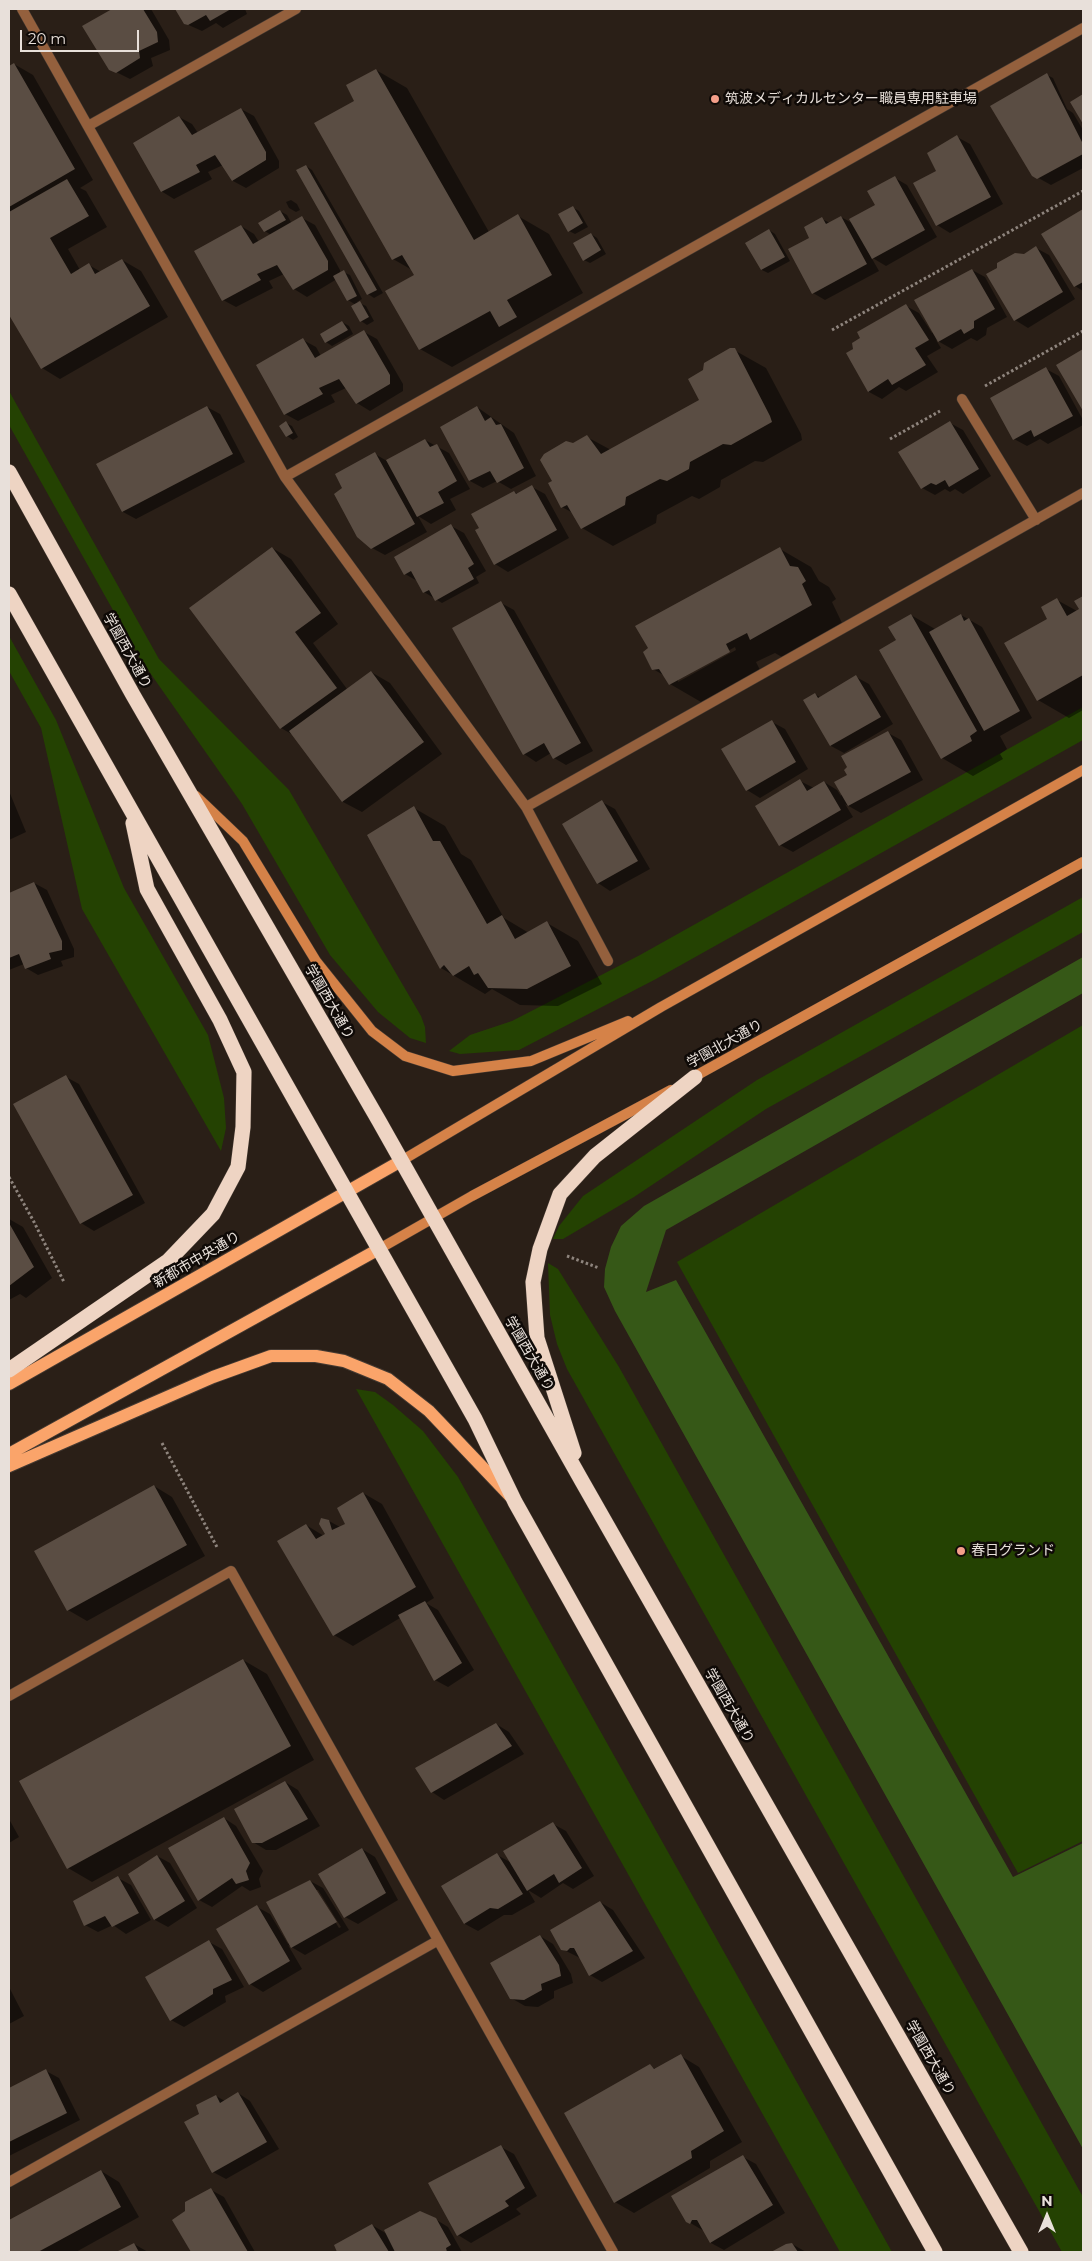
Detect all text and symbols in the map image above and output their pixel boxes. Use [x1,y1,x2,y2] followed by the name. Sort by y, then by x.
[22,20,141,52] scale bar
[28,29,66,48] text: 20 m
[725,91,977,107] place label: 筑波メディカルセンター職員専用駐車場
[709,93,721,105] marker: 筑波メディカルセンター職員専用駐車場
[99,610,155,692] street label: 学園西大通り
[301,961,357,1043] street label: 学園西大通り
[684,1016,766,1072] street label: 学園北大通り
[150,1228,244,1292] street label: 新都市中央通り
[501,1313,557,1395] street label: 学園西大通り
[971,1543,1055,1559] place label: 春日グランド
[955,1545,967,1557] marker: 春日グランド
[701,1665,757,1747] street label: 学園西大通り
[902,2017,958,2099] street label: 学園西大通り
[1022,2191,1072,2241] north arrow
[1041,2192,1053,2210] text: N

